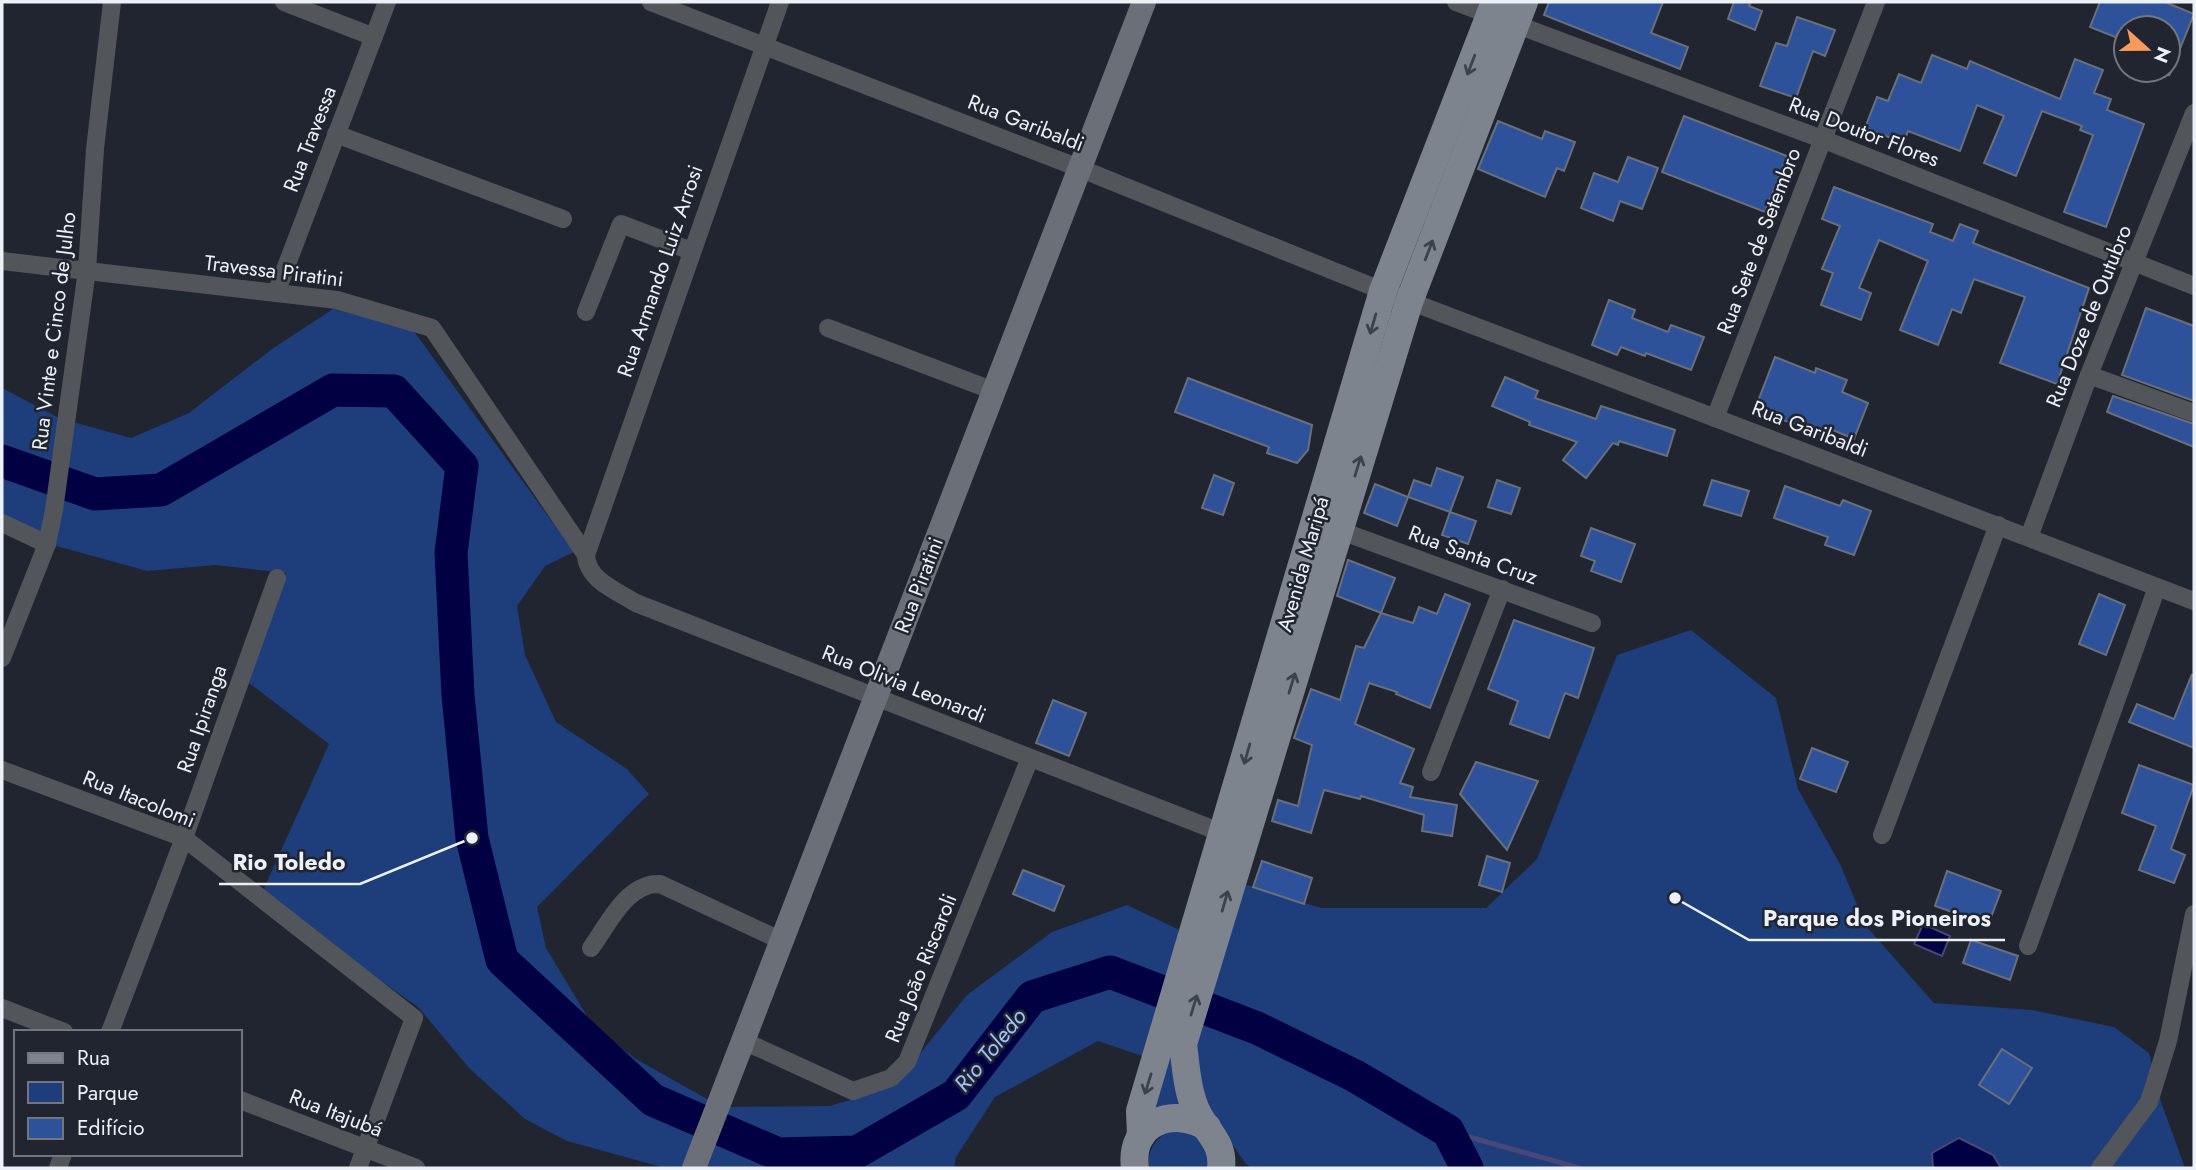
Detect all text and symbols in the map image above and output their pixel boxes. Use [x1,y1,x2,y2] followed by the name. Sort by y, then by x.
[2112,14,2182,84] north arrow
[2147,43,2178,67] text: N
[1463,54,1476,76] one-way arrow
[276,82,344,196] street label: Rua Travessa
[963,87,1089,159] street label: Rua Garibaldi
[1784,90,1944,174] street label: Rua Doutor Flores
[1710,143,1808,339] street label: Rua Sete de Setembro
[610,161,710,381] street label: Rua Armando Luiz Arrosi
[24,210,84,452] street label: Rua Vinte e Cinco de Julho
[2039,220,2139,412] street label: Rua Doze de Outubro
[1424,239,1437,261] one-way arrow
[203,248,345,294] street label: Travessa Piratini
[1366,313,1379,335] one-way arrow
[1747,393,1873,465] street label: Rua Garibaldi
[1353,455,1366,477] one-way arrow
[1269,493,1337,635] street label: Avenida Maripá
[1404,518,1542,592] street label: Rua Santa Cruz
[887,533,951,637] street label: Rua Piratini
[817,637,991,731] street label: Rua Olivia Leonardi
[170,661,234,777] street label: Rua Ipiranga
[1286,672,1299,694] one-way arrow
[1239,743,1252,765] one-way arrow
[78,763,200,835] street label: Rua Itacolomi
[219,840,360,884] callout: Rio Toledo
[232,845,346,879] text: Rio Toledo
[877,889,965,1047] street label: Rua João Riscaroli
[1220,890,1233,912] one-way arrow
[1749,896,2005,940] callout: Parque dos Pioneiros
[1763,901,1991,935] text: Parque dos Pioneiros
[1189,994,1202,1016] one-way arrow
[946,1000,1035,1099] water label: Rio Toledo
[14,1030,242,1156] legend
[77,1043,110,1073] text: Rua
[1141,1073,1154,1095] one-way arrow
[77,1078,139,1108] text: Parque
[285,1081,387,1145] street label: Rua Itajubá
[77,1113,144,1143] text: Edifício

